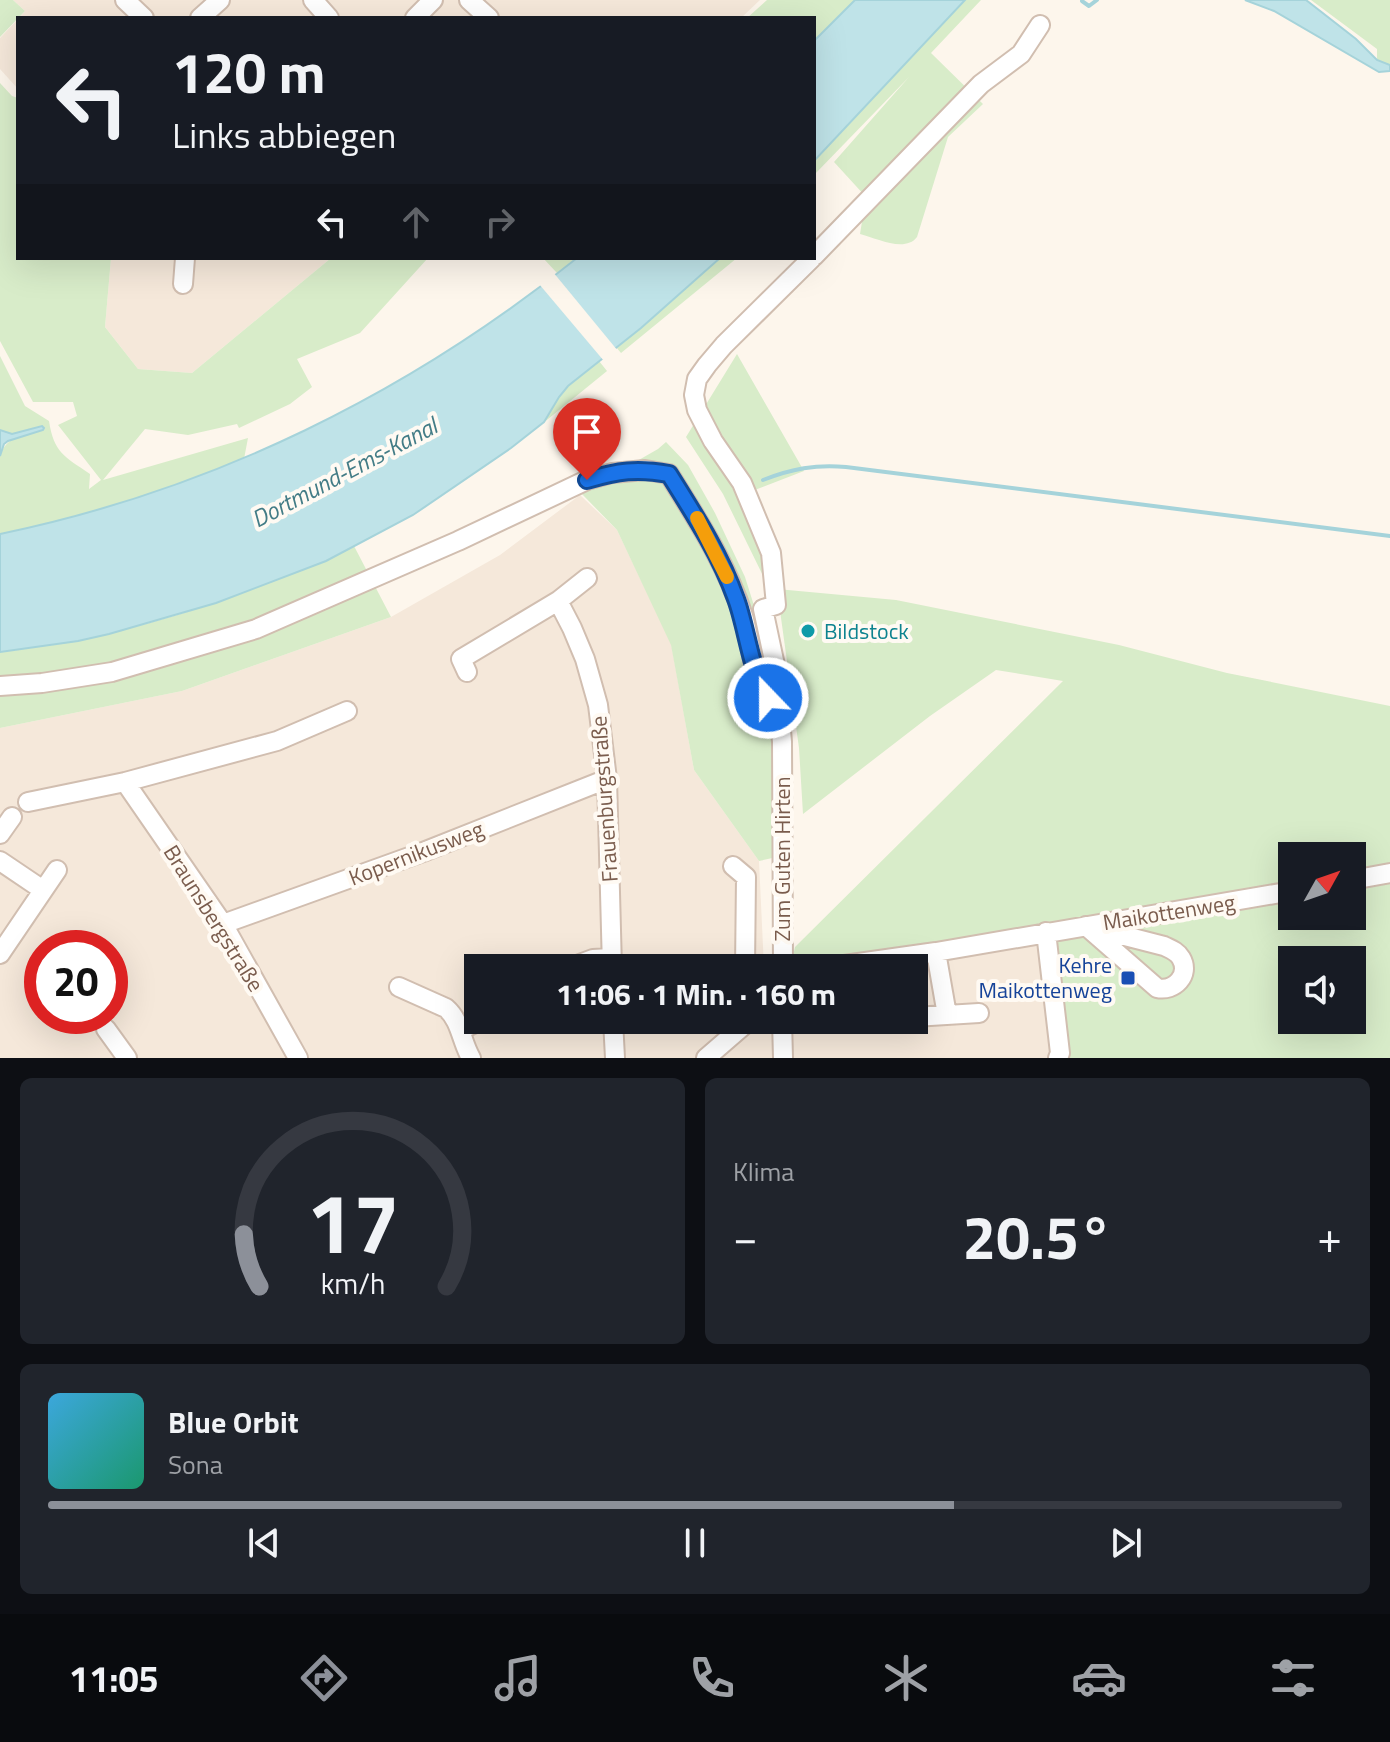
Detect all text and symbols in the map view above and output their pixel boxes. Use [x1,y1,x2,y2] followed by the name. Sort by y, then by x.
[172,30,325,115] text: 120 m
[40,48,144,152] icon: left
[172,107,396,162] text: Links abbiegen
[310,200,354,244] icon: left
[394,200,438,244] icon: ahead
[478,200,522,244] icon: right
[553,398,621,480] pin
[245,406,446,536] water label: Dortmund-Ems-Kanal
[565,410,609,454] icon: arrive
[824,614,909,648] place label: Bildstock
[799,622,817,640] marker: Bildstock
[726,656,810,740] position arrow
[581,715,627,883] street label: Frauenburgstraße
[765,776,799,942] street label: Zum Guten Hirten
[344,812,488,894] street label: Kopernikusweg
[155,838,273,998] street label: Braunsbergstraße
[1278,842,1366,930] north arrow
[1278,842,1366,1034] map controls
[1100,885,1238,939] street label: Maikottenweg
[24,930,128,1034] speed limit sign: 20
[1278,946,1366,1034] button: sound
[979,948,1112,1007] place label: Kehre Maikottenweg
[1119,969,1137,987] marker: Kehre Maikottenweg
[556,971,836,1017] text: 11:06 · 1 Min. · 160 m
[733,1152,794,1191] text: Klima
[306,1159,399,1285] text: 17
[963,1191,1112,1282] text: 20.5°
[733,1203,758,1270] text: −
[1317,1203,1342,1270] text: +
[320,1262,385,1305] text: km/h
[168,1399,299,1445] text: Blue Orbit
[168,1445,223,1484] text: Sona
[242,1521,286,1565] icon: previous
[673,1521,717,1565] icon: pause
[1104,1521,1148,1565] icon: next
[296,1650,352,1706] icon: directions
[490,1650,546,1706] icon: music
[684,1650,740,1706] icon: phone
[878,1650,934,1706] icon: climate
[1071,1650,1127,1706] icon: car
[1265,1650,1321,1706] icon: filters
[69,1651,159,1706] text: 11:05

